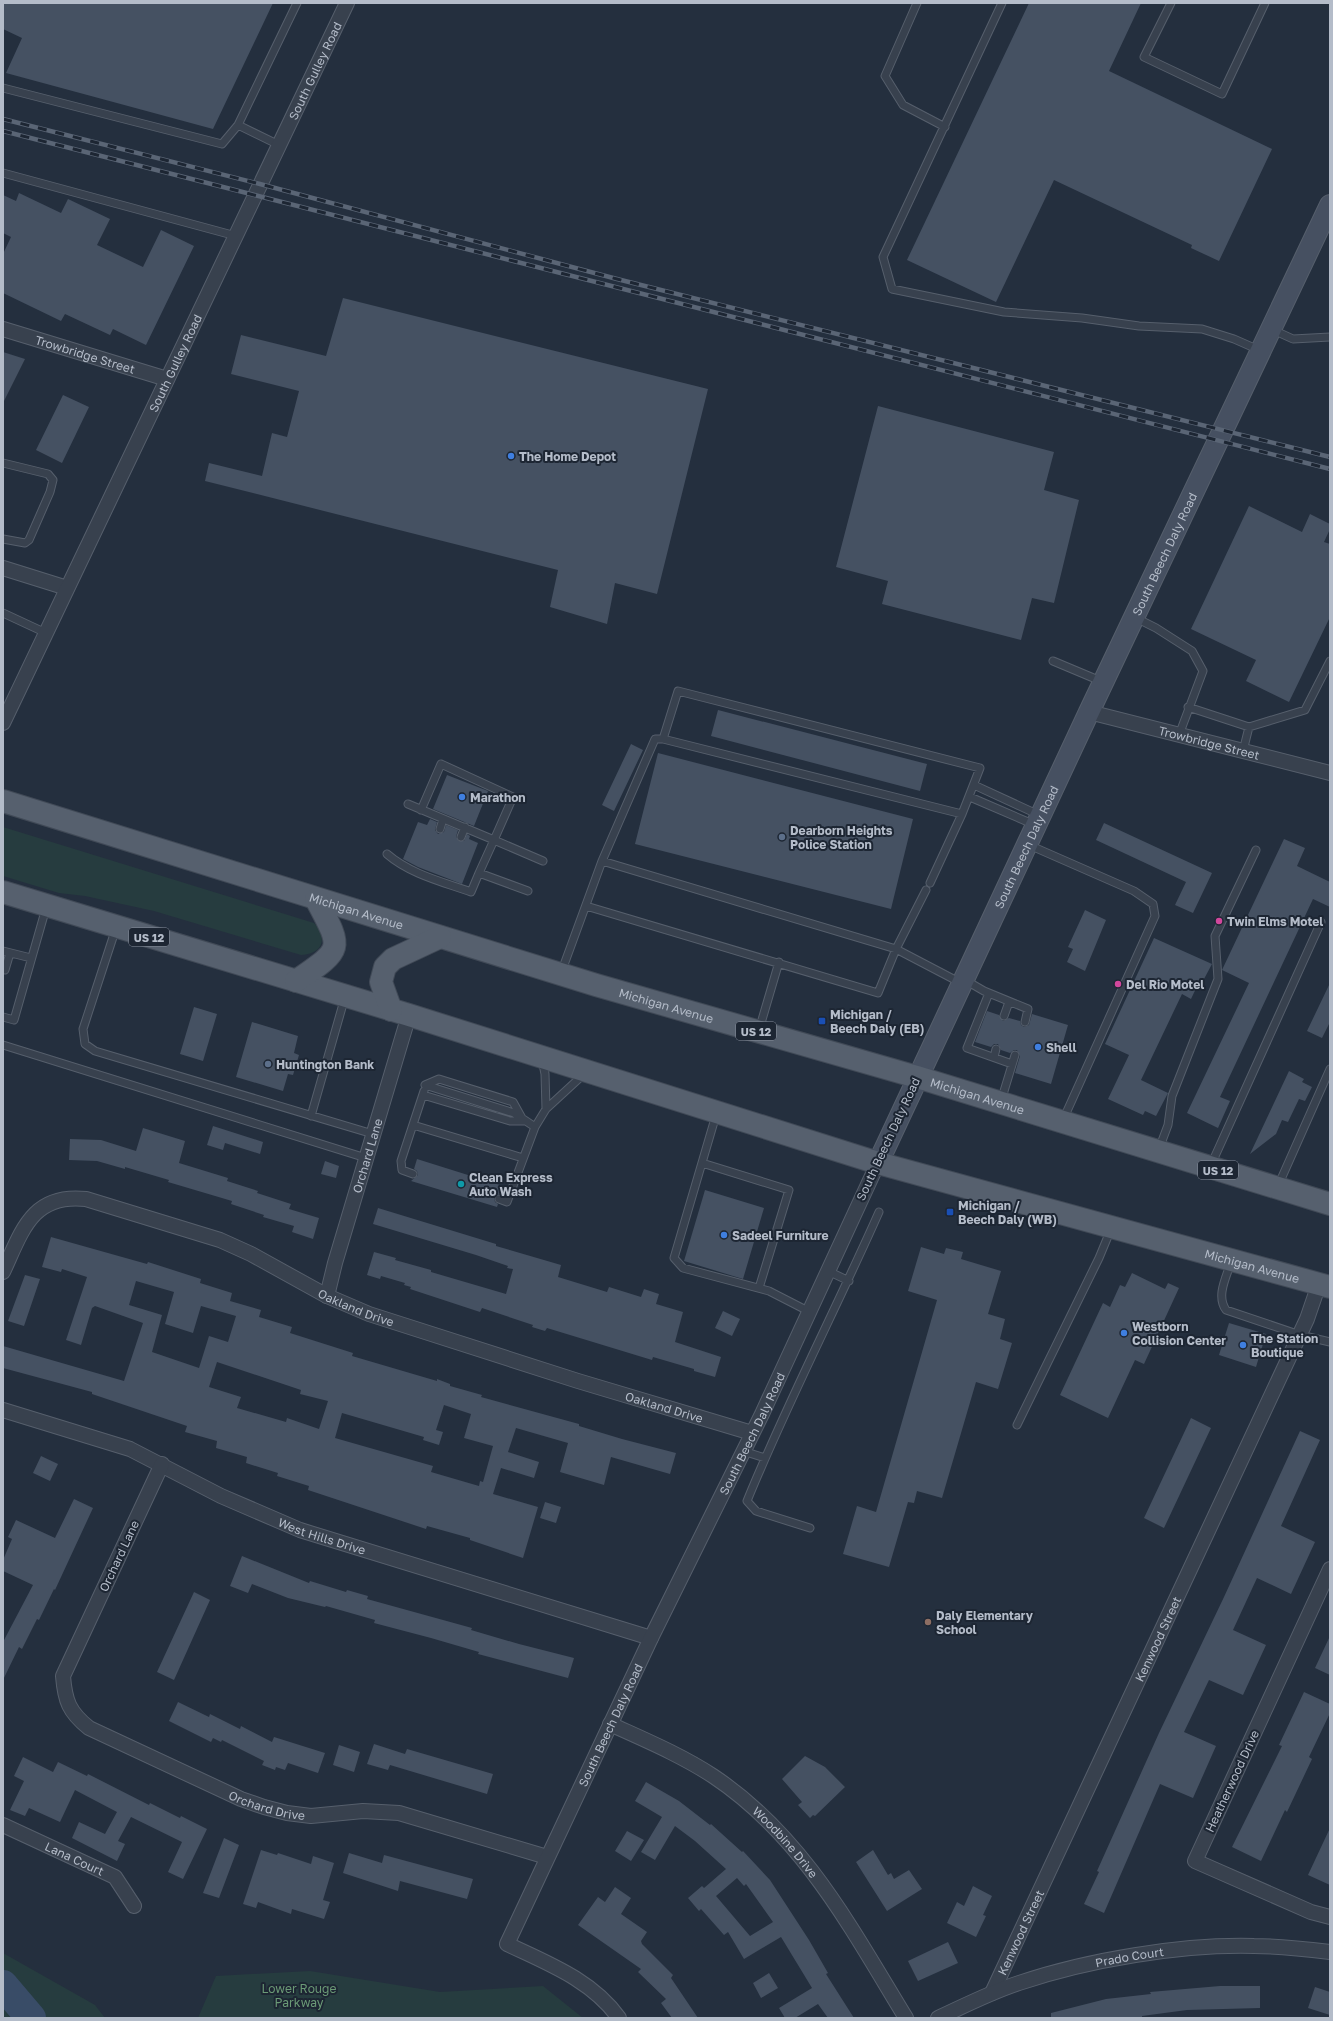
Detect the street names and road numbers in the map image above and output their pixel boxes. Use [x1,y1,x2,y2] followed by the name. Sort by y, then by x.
[285,19,344,122] street label: South Gulley Road
[145,312,205,414] street label: South Gulley Road
[34,332,137,376] street label: Trowbridge Street
[1129,490,1200,618] street label: South Beech Daly Road
[1157,722,1261,762] street label: Trowbridge Street
[991,783,1061,911] street label: South Beech Daly Road
[308,889,405,932] street label: Michigan Avenue
[129,928,169,946] road number: US 12
[617,984,715,1026] street label: Michigan Avenue
[736,1022,776,1040] road number: US 12
[929,1074,1026,1117] street label: Michigan Avenue
[853,1075,923,1203] street label: South Beech Daly Road
[349,1116,385,1195] street label: Orchard Lane
[1198,1161,1238,1179] road number: US 12
[1203,1245,1301,1286] street label: Michigan Avenue
[315,1285,396,1329] street label: Oakland Drive
[716,1370,788,1497] street label: South Beech Daly Road
[624,1388,705,1426] street label: Oakland Drive
[276,1514,368,1557] street label: West Hills Drive
[96,1518,142,1594] street label: Orchard Lane
[1131,1594,1184,1684] street label: Kenwood Street
[575,1661,645,1789] street label: South Beech Daly Road
[1202,1728,1262,1834] street label: Heatherwood Drive
[226,1787,306,1823] street label: Orchard Drive
[750,1803,821,1881] street label: Woodbine Drive
[43,1838,107,1878] street label: Lana Court
[994,1887,1047,1977] street label: Kenwood Street
[1094,1944,1165,1970] street label: Prado Court

